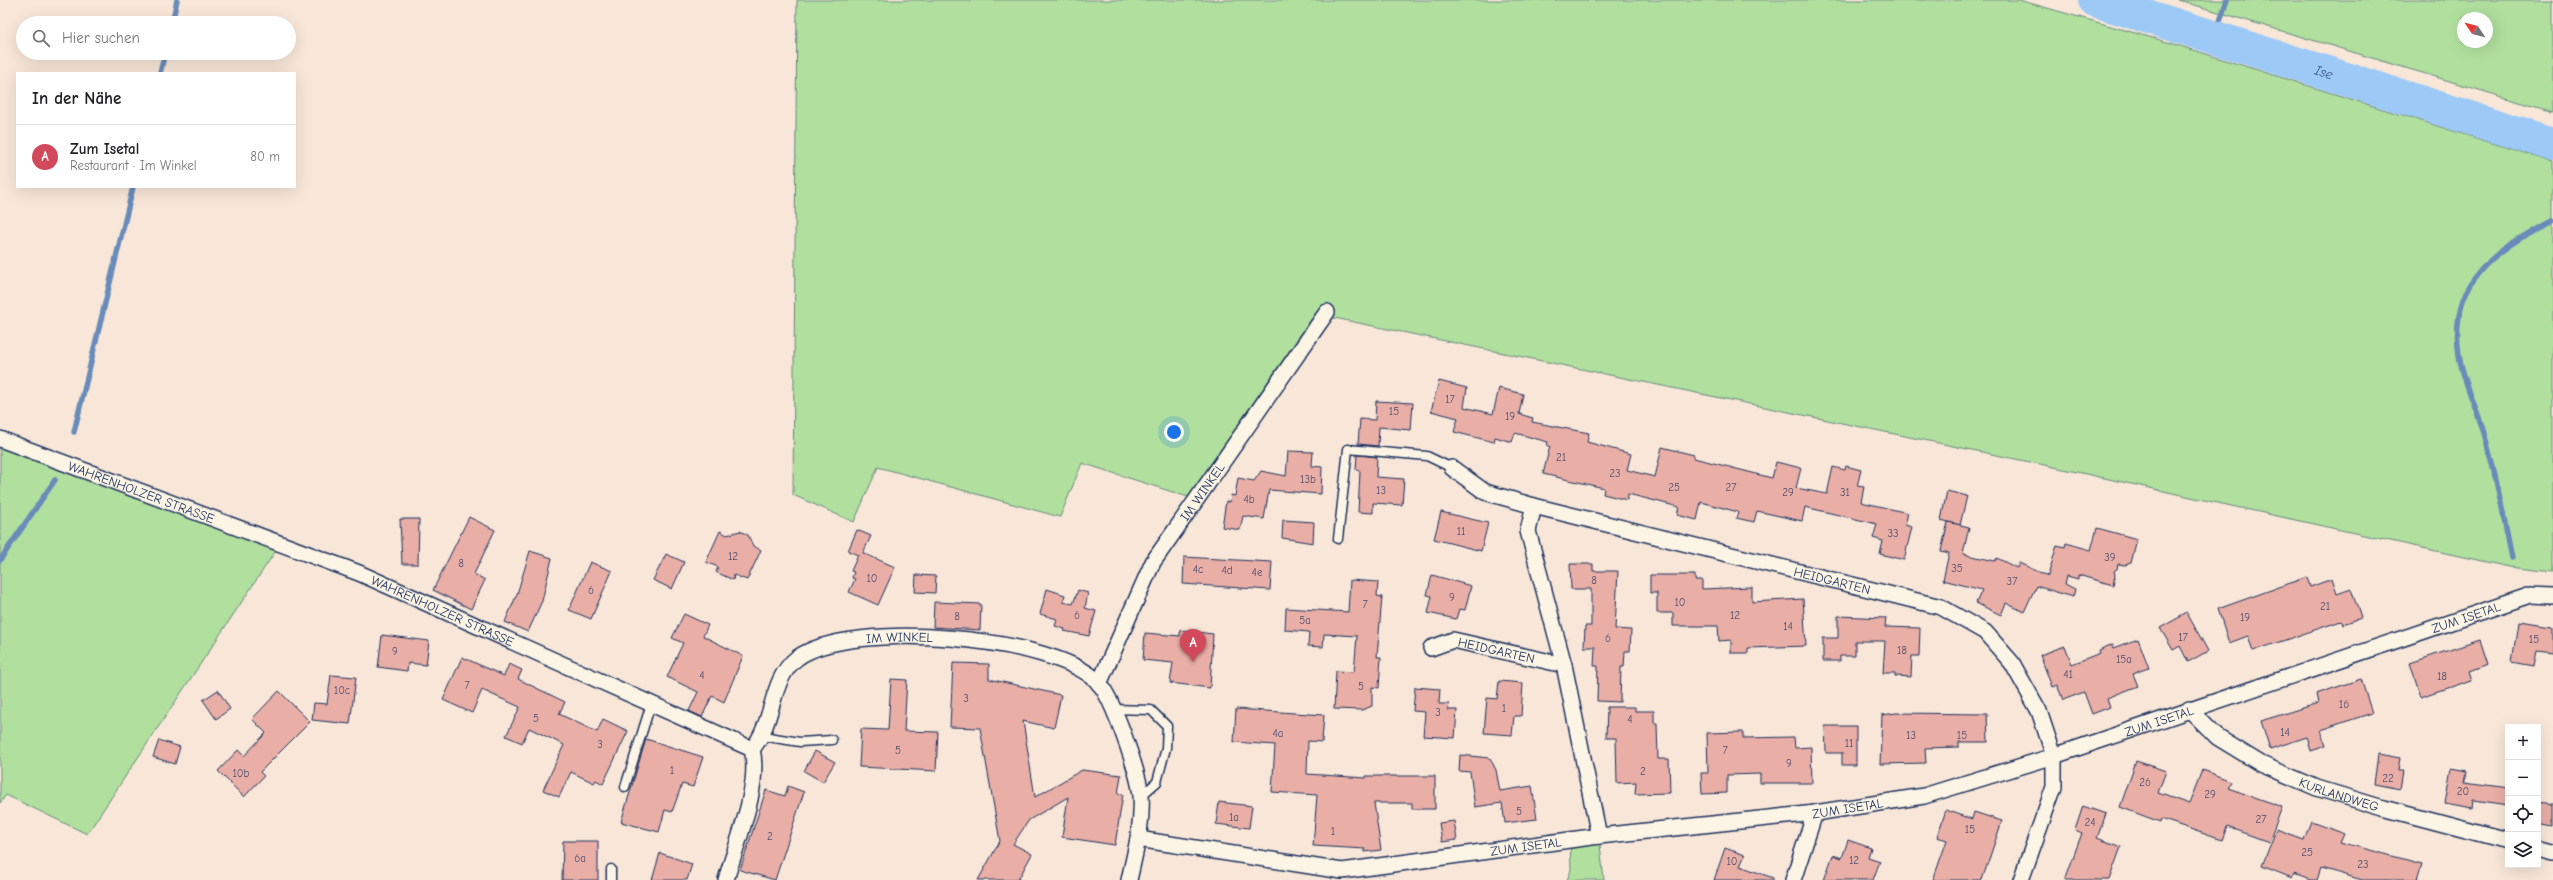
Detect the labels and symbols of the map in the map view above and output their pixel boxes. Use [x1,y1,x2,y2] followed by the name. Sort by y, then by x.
[2457,12,2493,48] north arrow
[2312,61,2335,83] water label: Ise
[1445,393,1455,406] house number: 17
[1389,405,1399,418] house number: 15
[1505,410,1515,423] house number: 19
[1164,422,1184,442] your location
[1556,451,1566,464] house number: 21
[66,458,217,526] street label: WAHRENHOLZER STRASSE
[1177,460,1228,524] street label: IM WINKEL
[1609,467,1621,480] house number: 23
[1300,473,1316,486] house number: 13b
[1668,481,1680,494] house number: 25
[1726,481,1736,494] house number: 27
[1376,484,1386,497] house number: 13
[1782,486,1794,499] house number: 29
[1840,486,1850,499] house number: 31
[1243,493,1255,506] house number: 4b
[1457,525,1465,538] house number: 11
[1887,527,1899,540] house number: 33
[728,550,738,563] house number: 12
[2104,551,2116,564] house number: 39
[458,557,464,570] house number: 8
[1951,562,1963,575] house number: 35
[1193,563,1204,576] house number: 4c
[1221,564,1233,577] house number: 4d
[1792,564,1872,597] street label: HEIDGARTEN
[1252,566,1263,579] house number: 4e
[369,572,517,650] street label: WAHRENHOLZER STRASSE
[866,572,878,585] house number: 10
[1591,574,1597,587] house number: 8
[2007,575,2017,588] house number: 37
[588,584,594,597] house number: 6
[1449,591,1455,604] house number: 9
[1674,596,1686,609] house number: 10
[1362,598,1368,611] house number: 7
[2430,599,2503,636] street label: ZUM ISETAL
[2320,600,2330,613] house number: 21
[1074,609,1080,622] house number: 6
[1730,609,1740,622] house number: 12
[954,610,960,623] house number: 8
[2240,611,2250,624] house number: 19
[1299,614,1311,627] house number: 5a
[1783,620,1793,633] house number: 14
[865,629,934,646] street label: IM WINKEL
[1180,629,1206,662] pin: A
[2178,631,2188,644] house number: 17
[1605,632,1611,645] house number: 6
[2529,633,2539,646] house number: 15
[1457,634,1536,666] street label: HEIDGARTEN
[1897,644,1907,657] house number: 18
[392,645,398,658] house number: 9
[2116,653,2132,666] house number: 15a
[2063,668,2073,681] house number: 41
[699,669,705,682] house number: 4
[2437,670,2447,683] house number: 18
[464,679,470,692] house number: 7
[1358,680,1364,693] house number: 5
[334,684,351,697] house number: 10c
[963,692,969,705] house number: 3
[2339,698,2349,711] house number: 16
[1502,702,1506,715] house number: 1
[2123,702,2196,740] street label: ZUM ISETAL
[1435,706,1441,719] house number: 3
[533,712,539,725] house number: 5
[1627,713,1633,726] house number: 4
[2280,726,2290,739] house number: 14
[1273,727,1284,740] house number: 4a
[1906,729,1916,742] house number: 13
[1957,729,1967,742] house number: 15
[1845,737,1853,750] house number: 11
[597,738,603,751] house number: 3
[895,744,901,757] house number: 5
[1722,744,1728,757] house number: 7
[1786,757,1792,770] house number: 9
[670,764,674,777] house number: 1
[1640,765,1646,778] house number: 2
[233,767,250,780] house number: 10b
[2382,772,2394,785] house number: 22
[2297,774,2381,814] street label: KURLANDWEG
[2139,776,2151,789] house number: 26
[2457,785,2469,798] house number: 20
[2204,788,2216,801] house number: 29
[1811,795,1885,821] street label: ZUM ISETAL
[1516,805,1522,818] house number: 5
[1229,811,1239,824] house number: 1a
[2256,813,2266,826] house number: 27
[2084,816,2096,829] house number: 24
[1965,823,1975,836] house number: 15
[1331,825,1335,838] house number: 1
[767,830,773,843] house number: 2
[1489,834,1563,859] street label: ZUM ISETAL
[2301,846,2313,859] house number: 25
[574,852,586,865] house number: 6a
[1849,854,1859,867] house number: 12
[1726,855,1738,868] house number: 10
[2357,858,2369,871] house number: 23

